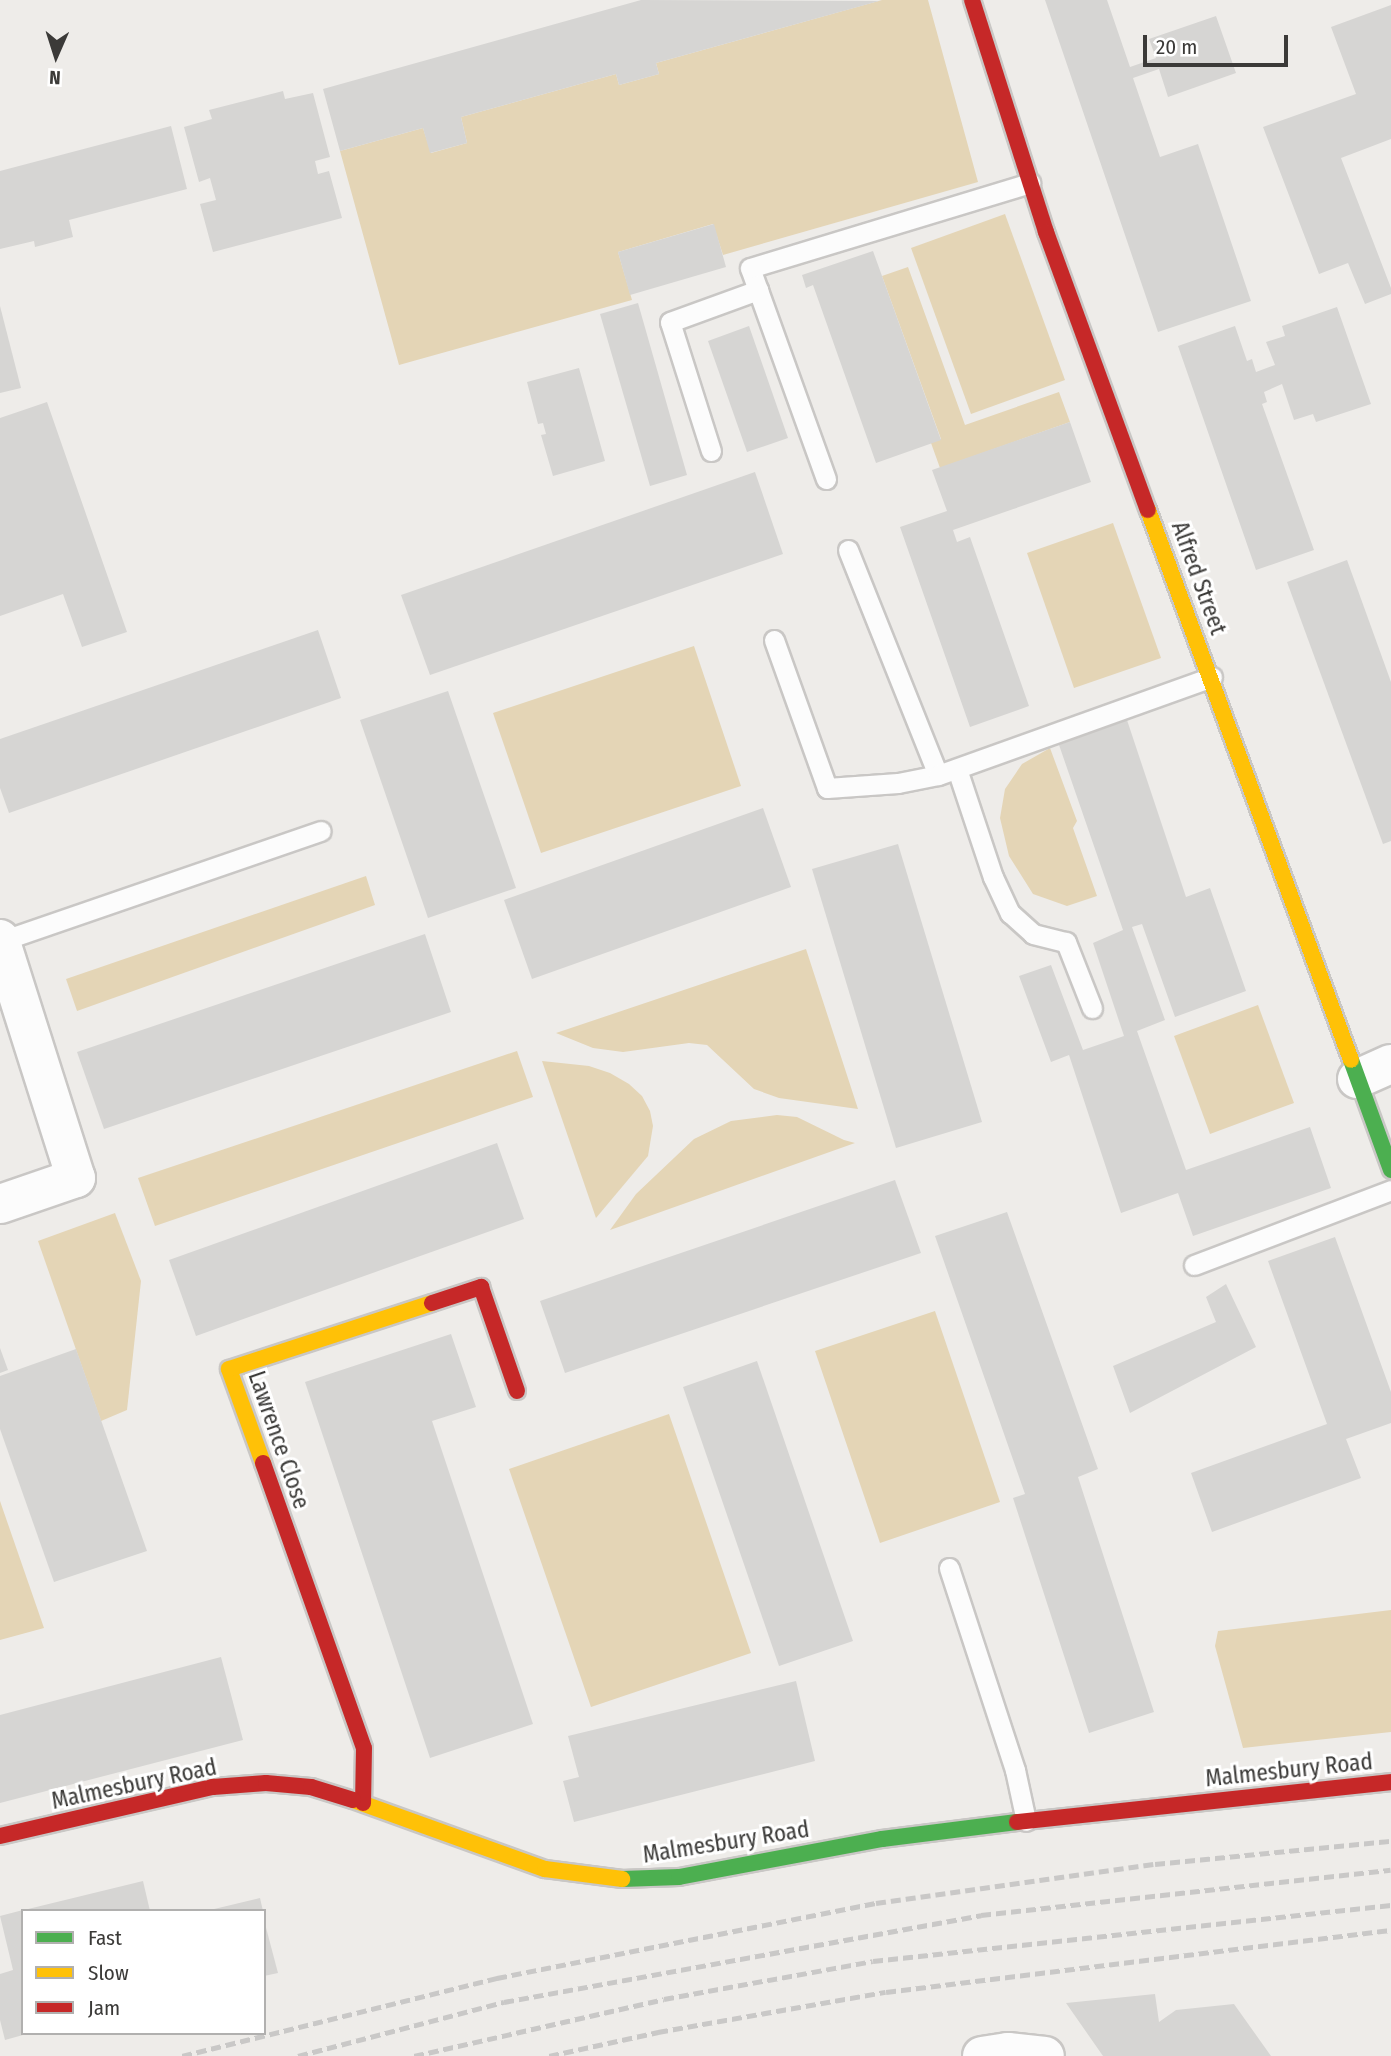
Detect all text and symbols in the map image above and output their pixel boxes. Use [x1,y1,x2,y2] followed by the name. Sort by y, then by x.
[21,21,91,91] north arrow
[1146,21,1291,65] scale bar
[1156,34,1197,60] text: 20 m
[49,66,61,89] text: N
[1166,518,1232,638] street label: Alfred Street
[243,1367,315,1513] street label: Lawrence Close
[1204,1747,1374,1793] street label: Malmesbury Road
[49,1753,219,1815] street label: Malmesbury Road
[641,1815,811,1869] street label: Malmesbury Road
[21,1909,266,2035] legend
[88,1925,122,1951] text: Fast
[88,1960,129,1986] text: Slow
[88,1995,120,2021] text: Jam

